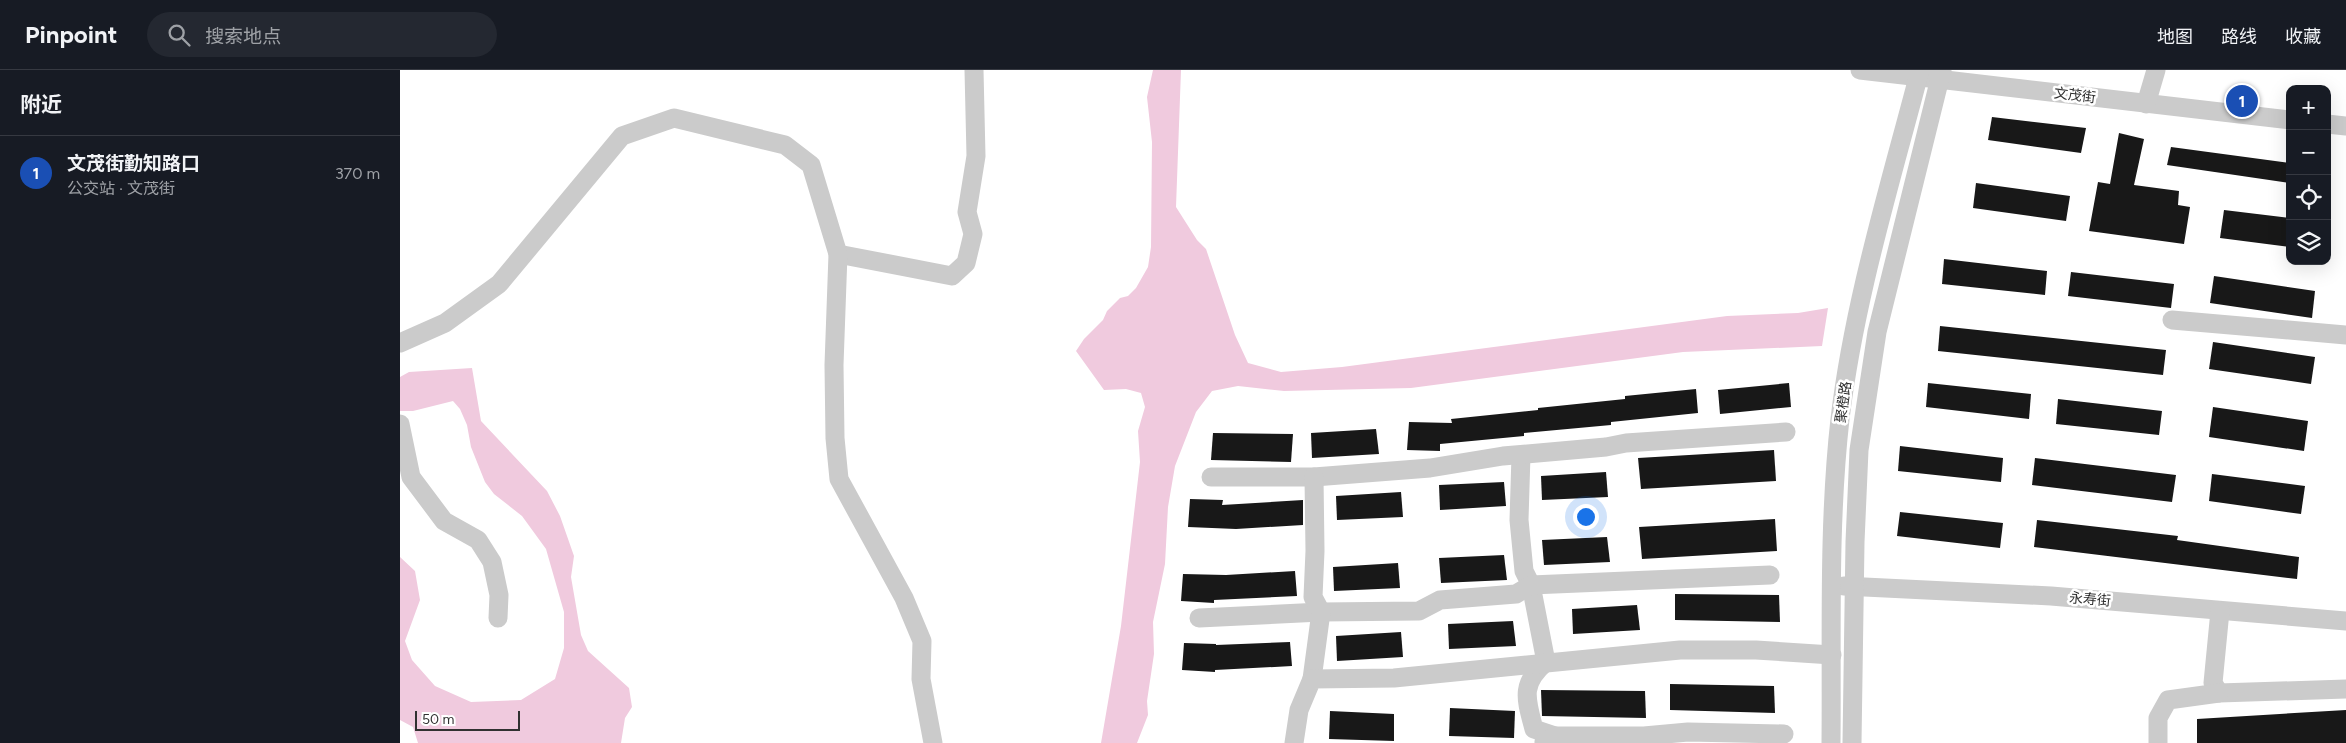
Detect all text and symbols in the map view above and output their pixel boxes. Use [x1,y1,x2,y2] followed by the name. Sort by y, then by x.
[147,12,497,57] search box
[25,20,117,49] text: Pinpoint
[165,21,193,49] icon: search
[205,25,281,48] text: 搜索地点
[2157,26,2193,48] text: 地图
[2221,26,2257,48] text: 路线
[2285,26,2321,48] text: 收藏
[2226,82,2258,120] pin: 1
[2053,85,2097,106] street label: 文茂街
[2286,85,2331,265] map controls
[2286,85,2331,130] button: +
[20,92,62,117] text: 附近
[2286,130,2331,175] button: −
[67,152,200,175] text: 文茂街勤知路口
[33,164,39,183] text: 1
[335,164,380,183] text: 370 m
[2286,175,2331,220] button: locate
[67,179,175,198] text: 公交站 · 文茂街
[2286,220,2331,265] button: layers
[1832,380,1855,424] street label: 聚橙路
[1573,504,1599,530] your location
[2068,589,2112,610] street label: 永寿街
[415,708,520,731] scale bar
[422,711,454,728] text: 50 m

